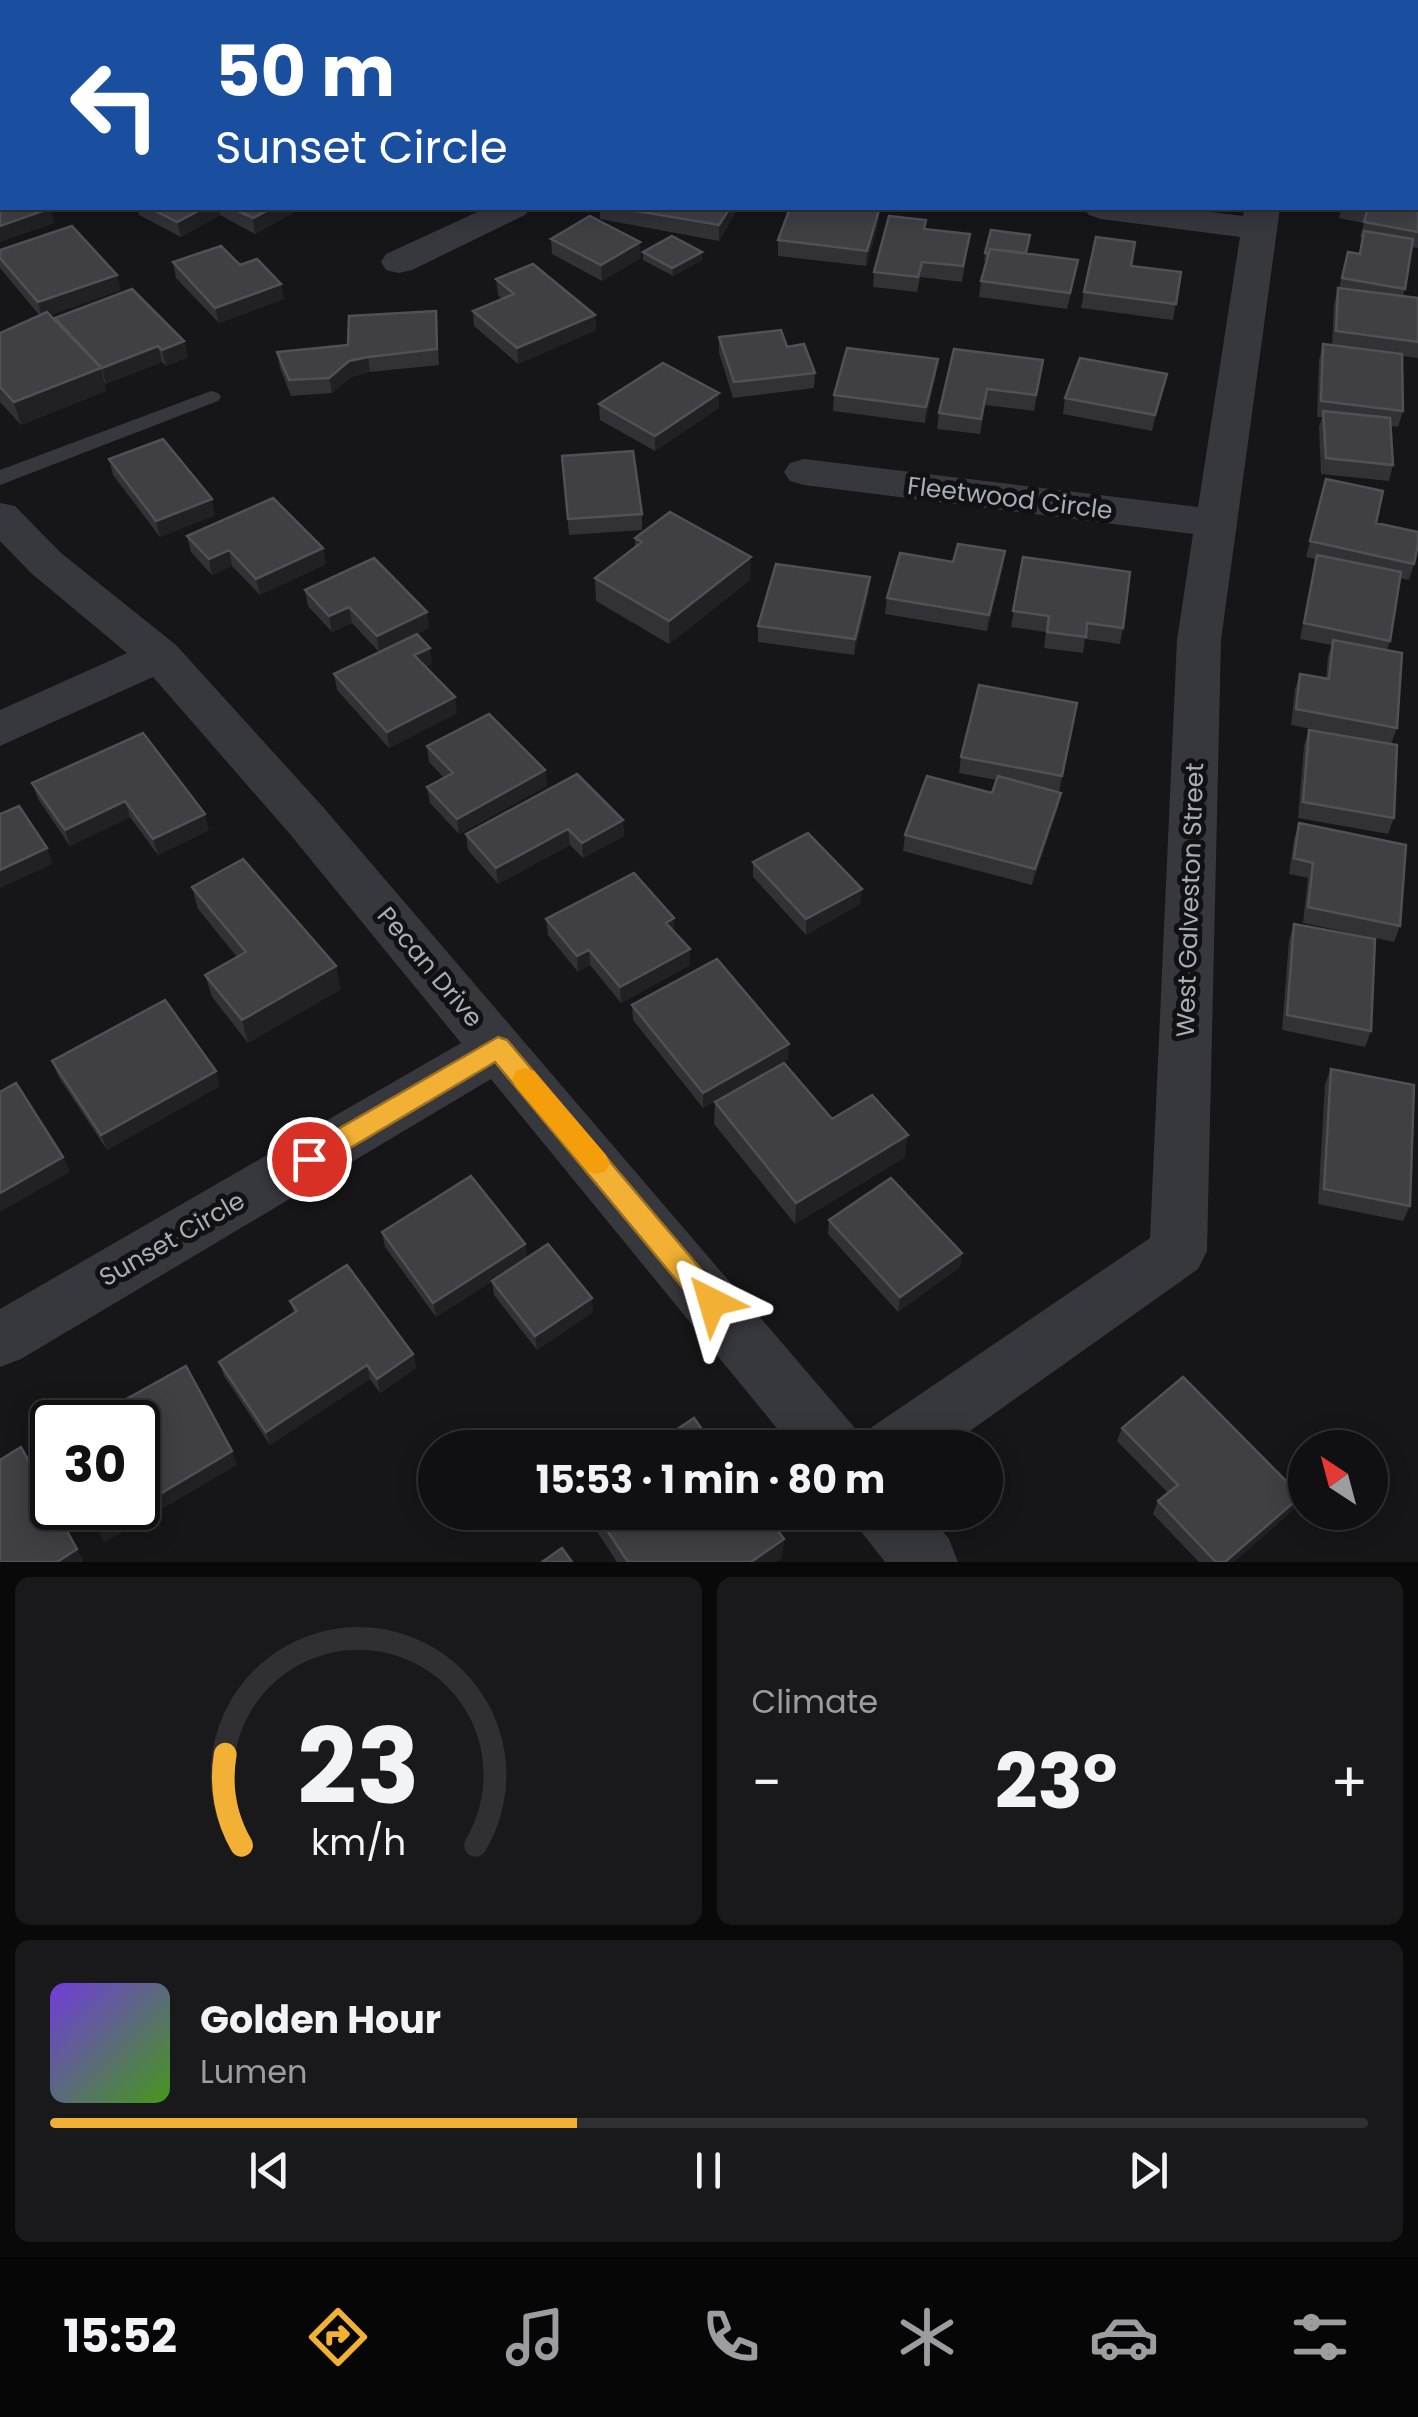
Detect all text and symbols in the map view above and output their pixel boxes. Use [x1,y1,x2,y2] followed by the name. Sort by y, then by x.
[215,22,395,121] text: 50 m
[50,40,180,170] icon: left
[215,116,508,179] text: Sunset Circle
[905,468,1115,528] street label: Fleetwood Circle
[1168,762,1212,1038] street label: West Galveston Street
[369,899,491,1035] street label: Pecan Drive
[267,1117,352,1202] pin
[282,1132,337,1187] icon: arrive
[93,1183,251,1295] street label: Sunset Circle
[660,1250,764,1354] position arrow
[30,1400,160,1530] speed limit sign: 30
[1288,1430,1388,1530] north arrow
[1288,1430,1388,1530] map controls
[536,1453,885,1506] text: 15:53 · 1 min · 80 m
[752,1679,878,1724] text: Climate
[297,1694,419,1839] text: 23
[995,1729,1118,1834] text: 23°
[752,1744,782,1821] text: −
[1330,1744,1368,1821] text: +
[311,1817,406,1868] text: km/h
[200,1993,441,2046] text: Golden Hour
[200,2049,308,2094] text: Lumen
[242,2143,297,2198] icon: previous
[681,2143,736,2198] icon: pause
[1121,2143,1176,2198] icon: next
[303,2302,373,2372] icon: directions
[500,2302,570,2372] icon: music
[696,2302,766,2372] icon: phone
[892,2302,962,2372] icon: climate
[1089,2302,1159,2372] icon: car
[1285,2302,1355,2372] icon: filters
[63,2305,177,2368] text: 15:52

